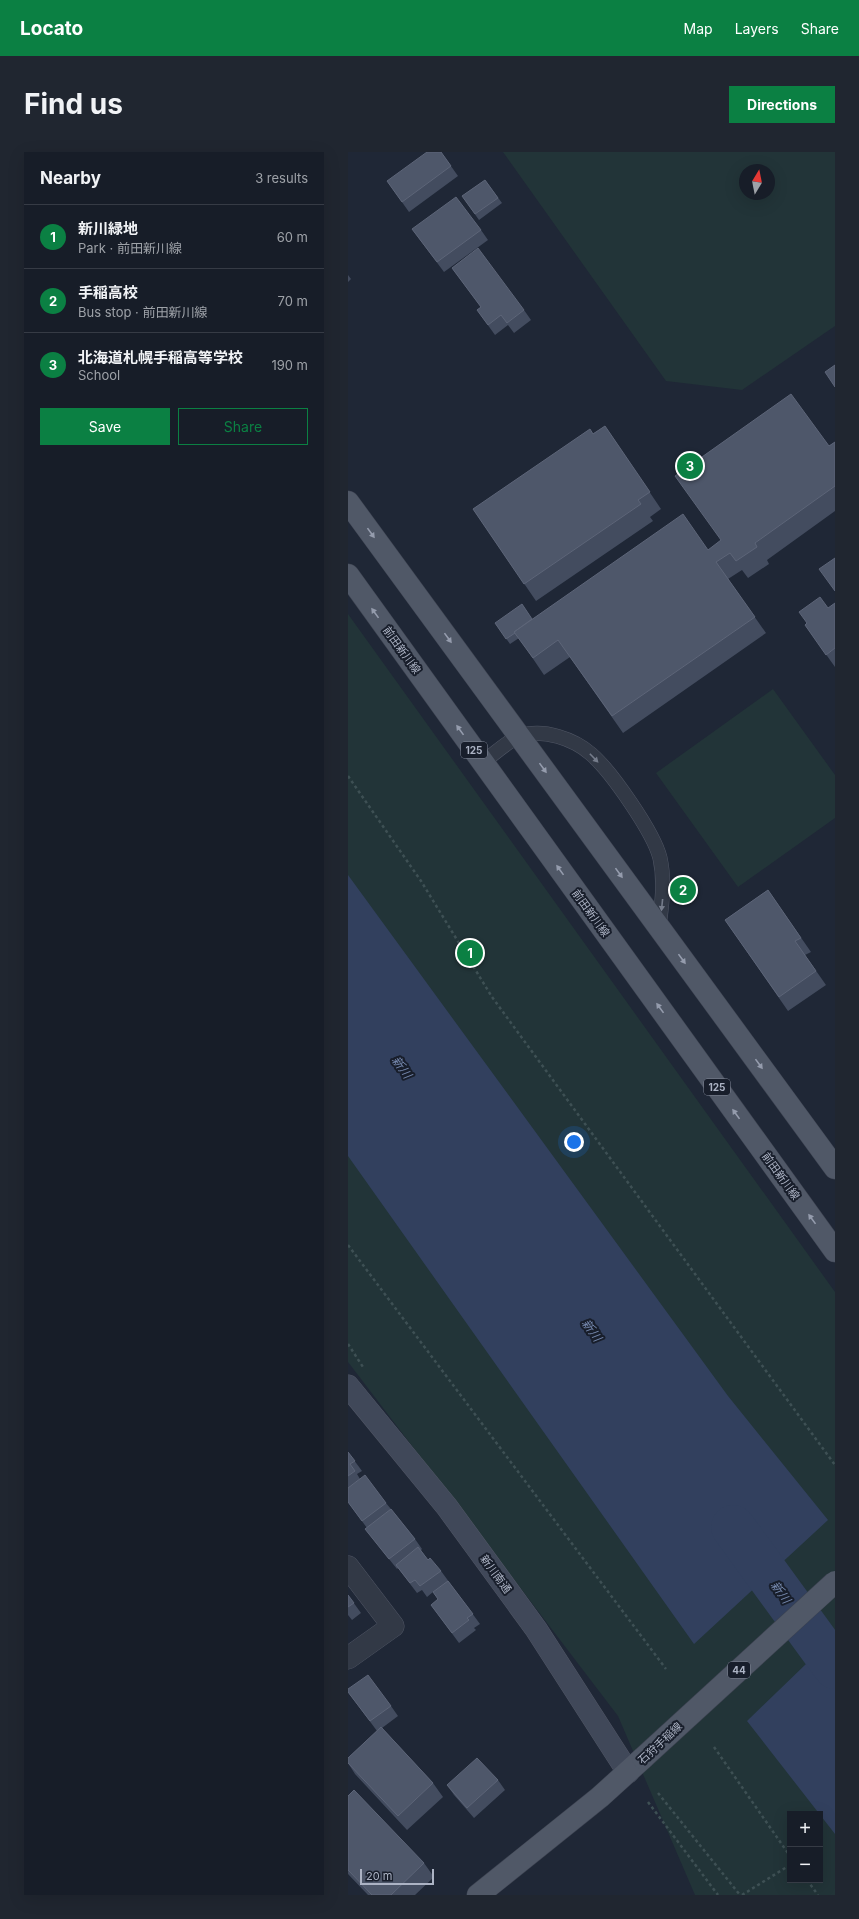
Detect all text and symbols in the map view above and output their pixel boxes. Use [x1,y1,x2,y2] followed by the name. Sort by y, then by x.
[20,17,83,40] text: Locato
[684,20,713,37] text: Map
[735,20,779,37] text: Layers
[801,20,839,37] text: Share
[729,86,835,123] button: Directions
[24,87,123,121] text: Find us
[739,164,775,200] north arrow
[40,168,101,188] text: Nearby
[255,170,308,186] text: 3 results
[78,219,138,238] text: 新川緑地
[50,229,56,245] text: 1
[277,229,308,245] text: 60 m
[78,240,182,256] text: Park · 前田新川線
[78,283,138,302] text: 手稲高校
[49,293,57,309] text: 2
[278,293,308,309] text: 70 m
[78,304,208,320] text: Bus stop · 前田新川線
[78,348,243,367] text: 北海道札幌手稲高等学校
[49,357,57,373] text: 3
[271,357,308,373] text: 190 m
[78,367,120,383] text: School
[40,408,170,445] button: Save
[178,408,308,445] button: Share
[677,451,703,481] pin: 3
[367,528,375,538] one-way arrow
[371,608,379,618] one-way arrow
[380,624,424,676] street label: 前田新川線
[444,633,452,643] one-way arrow
[456,725,464,735] one-way arrow
[461,742,487,758] road number: 125
[589,753,599,763] one-way arrow
[539,762,547,773] one-way arrow
[556,864,564,875] one-way arrow
[615,867,623,878] one-way arrow
[670,875,696,905] pin: 2
[569,887,613,939] street label: 前田新川線
[658,899,665,911] one-way arrow
[457,938,483,968] pin: 1
[678,954,686,964] one-way arrow
[656,1003,664,1014] one-way arrow
[389,1053,416,1083] water label: 新川
[755,1059,763,1069] one-way arrow
[704,1079,730,1095] road number: 125
[732,1109,740,1119] one-way arrow
[564,1132,584,1152] your location
[759,1150,803,1202] street label: 前田新川線
[808,1214,816,1225] one-way arrow
[579,1316,606,1346] water label: 新川
[477,1552,515,1596] street label: 新川南通
[768,1578,795,1608] water label: 新川
[728,1662,750,1678] road number: 44
[635,1719,685,1767] street label: 石狩手稲線
[787,1811,823,1883] map controls
[787,1811,823,1847] button: +
[787,1847,823,1883] button: −
[360,1867,434,1886] scale bar
[366,1869,392,1883] text: 20 m

